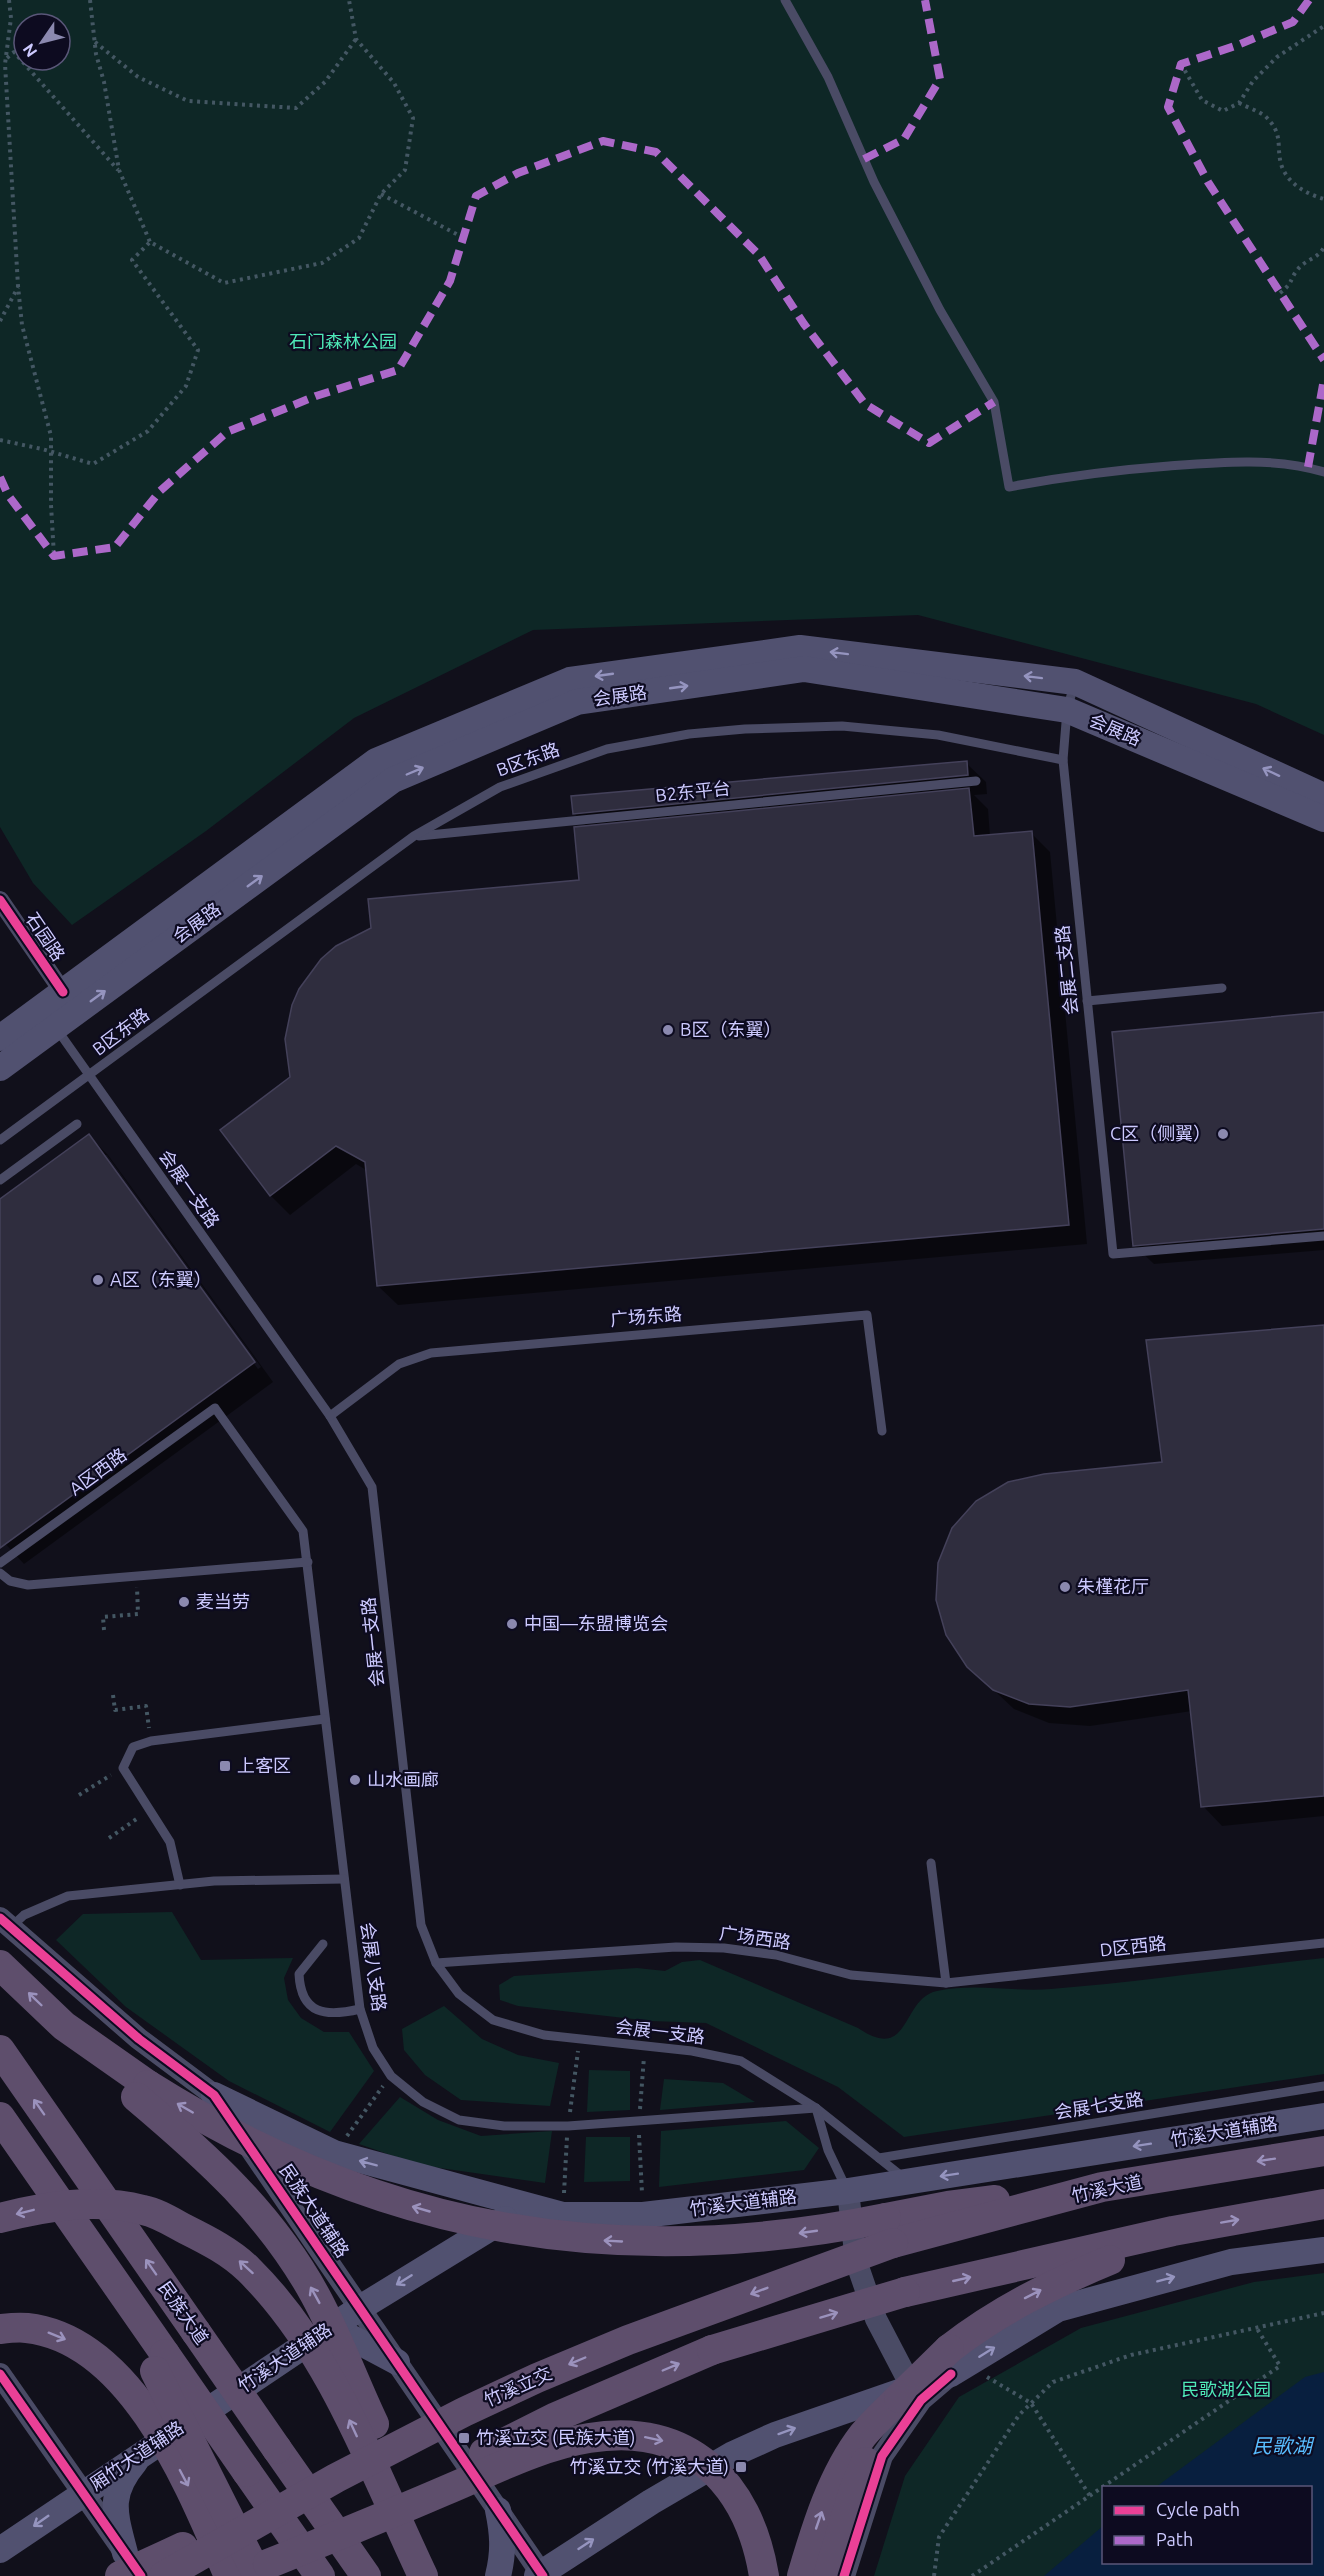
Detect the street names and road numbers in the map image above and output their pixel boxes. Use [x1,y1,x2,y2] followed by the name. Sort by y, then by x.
[592,681,648,709] street label: 会展路
[1087,709,1144,749] street label: 会展路
[493,738,562,780] street label: B区东路
[654,777,732,805] street label: B2东平台
[169,898,224,946] street label: 会展路
[22,908,69,964] street label: 石园路
[1051,924,1081,1016] street label: 会展二支路
[88,1004,153,1059] street label: B区东路
[156,1146,224,1231] street label: 会展一支路
[609,1303,683,1329] street label: 广场东路
[65,1444,130,1499] street label: A区西路
[357,1596,387,1688] street label: 会展一支路
[358,1921,390,2013] street label: 会展八支路
[718,1922,792,1952] street label: 广场西路
[1099,1933,1167,1959] street label: D区西路
[614,2016,706,2046] street label: 会展一支路
[1053,2088,1145,2122] street label: 会展七支路
[1169,2113,1279,2149] street label: 竹溪大道辅路
[276,2160,353,2261] street label: 民族大道辅路
[1069,2171,1144,2205] street label: 竹溪大道
[688,2186,798,2219] street label: 竹溪大道辅路
[155,2277,213,2348] street label: 民族大道
[234,2319,335,2396] street label: 竹溪大道辅路
[481,2362,555,2410] street label: 竹溪立交
[86,2417,187,2494] street label: 厢竹大道辅路

